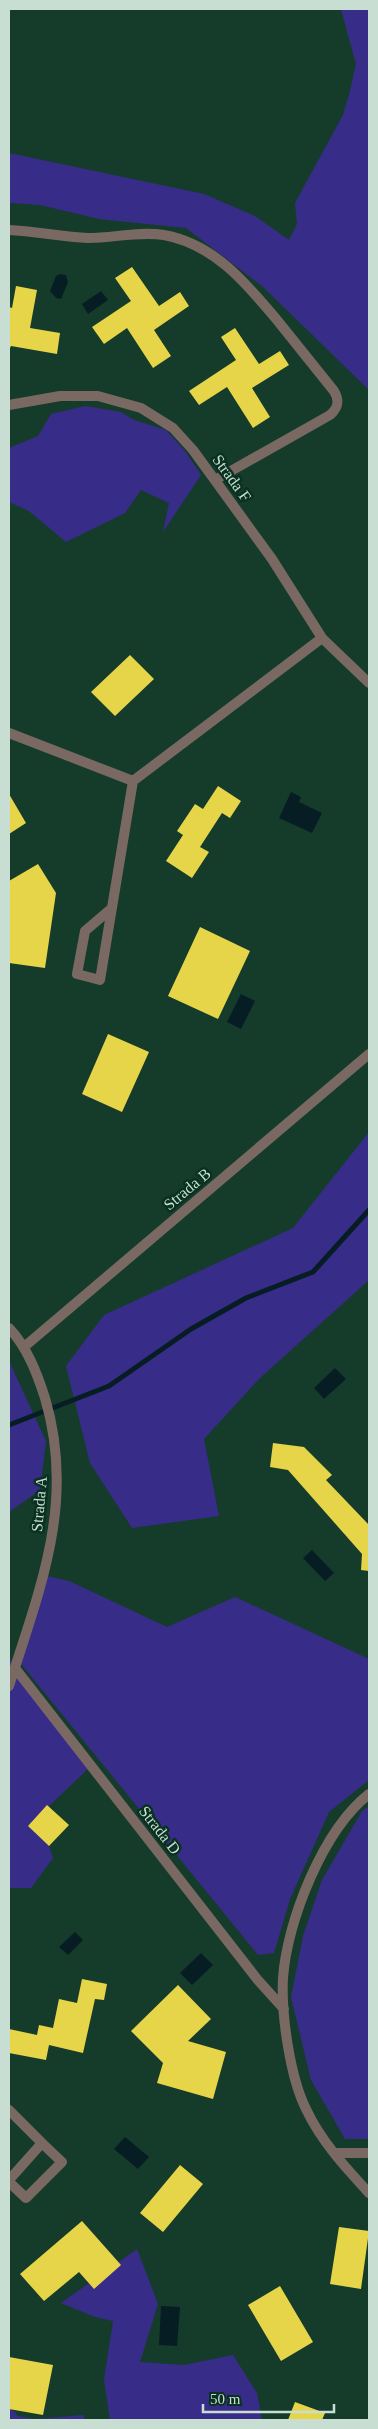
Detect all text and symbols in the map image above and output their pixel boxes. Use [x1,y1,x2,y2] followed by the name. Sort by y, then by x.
[209,451,255,505] street label: Strada F
[160,1165,214,1213] street label: Strada B
[28,1475,50,1532] street label: Strada A
[136,1803,184,1857] street label: Strada D
[203,2382,334,2414] scale bar
[210,2391,241,2407] text: 50 m

